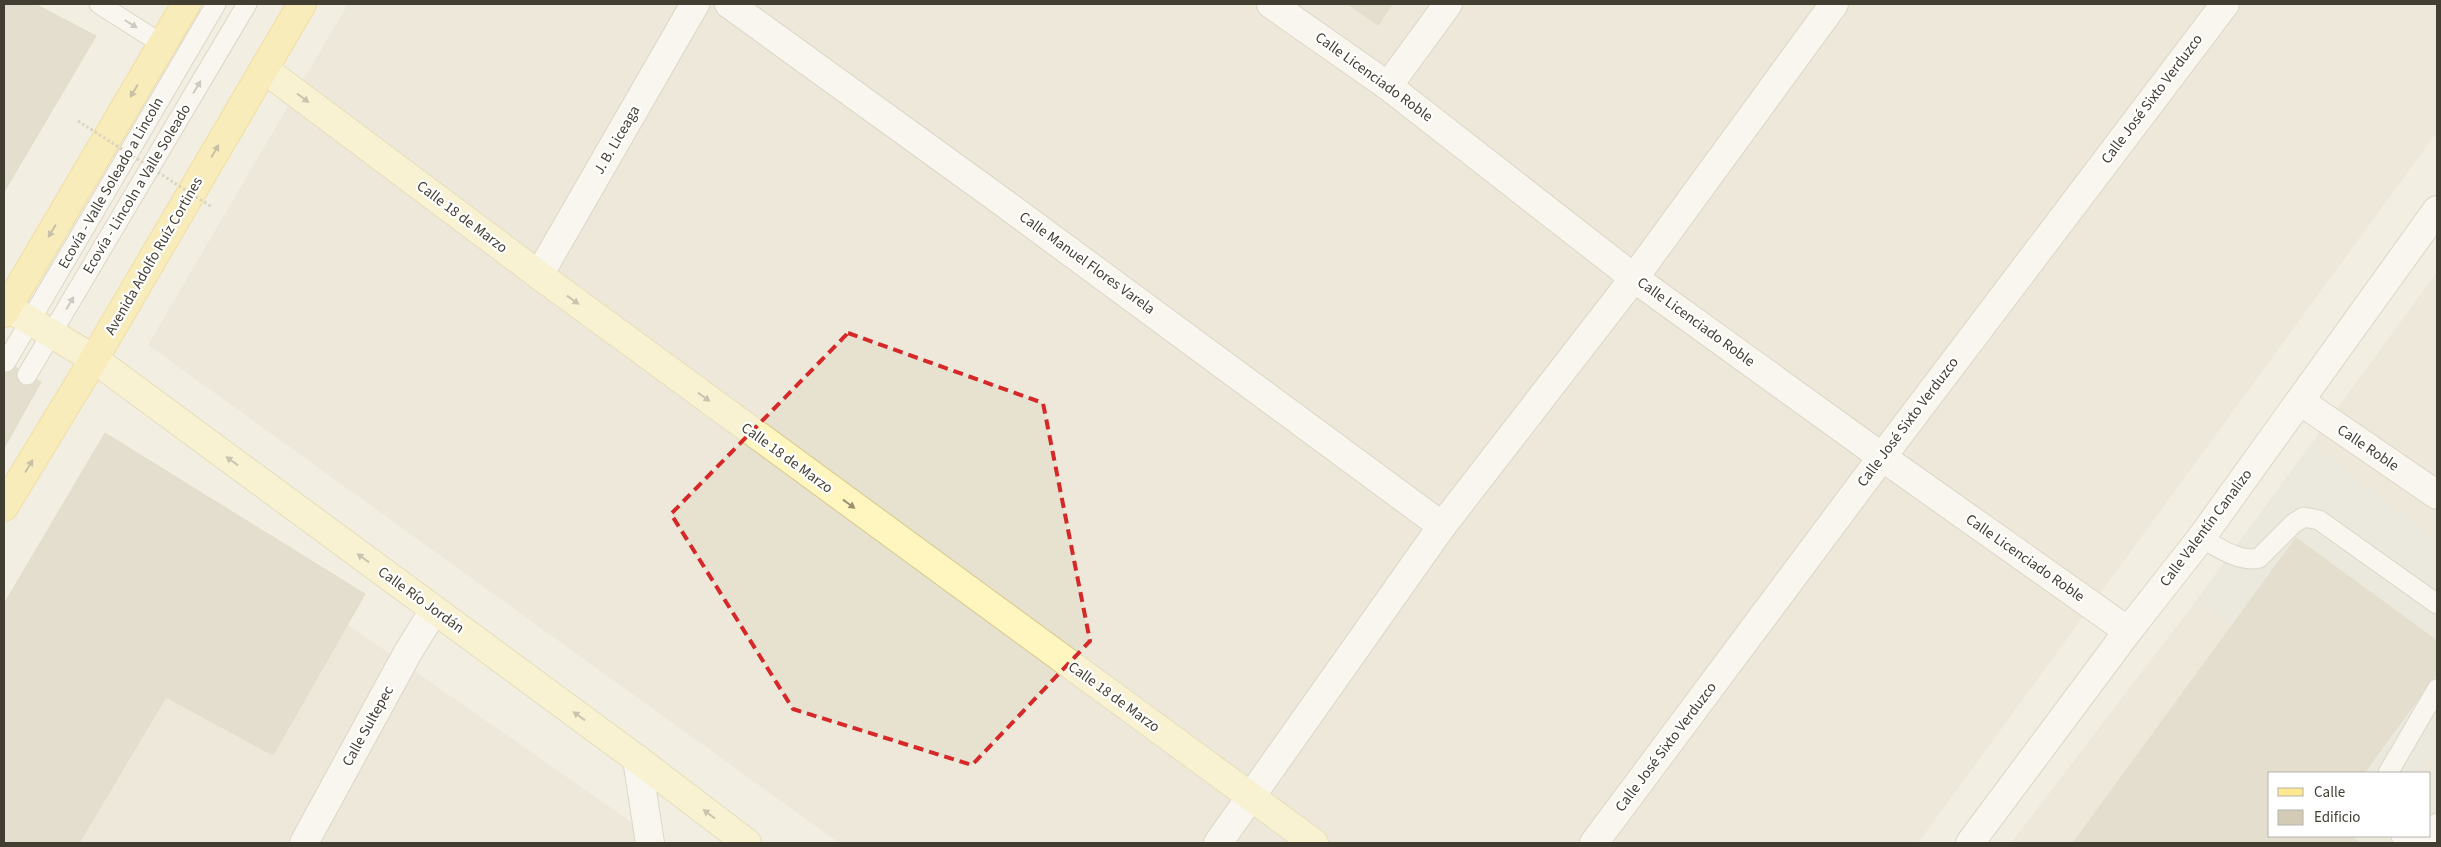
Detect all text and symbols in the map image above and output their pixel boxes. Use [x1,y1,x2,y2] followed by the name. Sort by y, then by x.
[124,19,137,28] one-way arrow
[1311,27,1437,127] street label: Calle Licenciado Roble
[2096,30,2208,168] street label: Calle José Sixto Verduzco
[193,81,202,94] one-way arrow
[130,84,139,98] one-way arrow
[53,93,169,273] street label: Ecovía - Valle Soleado a Lincoln
[296,93,310,103] one-way arrow
[78,100,196,278] street label: Ecovía - Lincoln a Valle Soleado
[589,102,645,178] street label: J. B. Liceaga
[211,144,220,158] one-way arrow
[100,173,208,339] street label: Avenida Adolfo Ruíz Cortines
[412,176,512,258] street label: Calle 18 de Marzo
[1015,207,1159,319] street label: Calle Manuel Flores Varela
[47,224,56,237] one-way arrow
[1633,272,1759,372] street label: Calle Licenciado Roble
[566,295,579,306] one-way arrow
[66,296,75,309] one-way arrow
[1852,353,1964,491] street label: Calle José Sixto Verduzco
[697,392,711,402] one-way arrow
[737,418,837,498] street label: Calle 18 de Marzo
[2333,420,2403,476] street label: Calle Roble
[226,456,239,467] one-way arrow
[25,459,34,472] one-way arrow
[2155,465,2257,591] street label: Calle Valentín Canalizo
[842,498,855,509] one-way arrow
[1961,509,2089,607] street label: Calle Licenciado Roble
[356,553,370,563] one-way arrow
[374,562,468,638] street label: Calle Río Jordán
[1064,657,1164,737] street label: Calle 18 de Marzo
[1610,678,1722,816] street label: Calle José Sixto Verduzco
[337,682,399,770] street label: Calle Sultepec
[572,711,586,721] one-way arrow
[2268,772,2431,837] legend
[2314,782,2345,803] text: Calle
[2314,807,2361,828] text: Edificio
[703,808,716,819] one-way arrow

